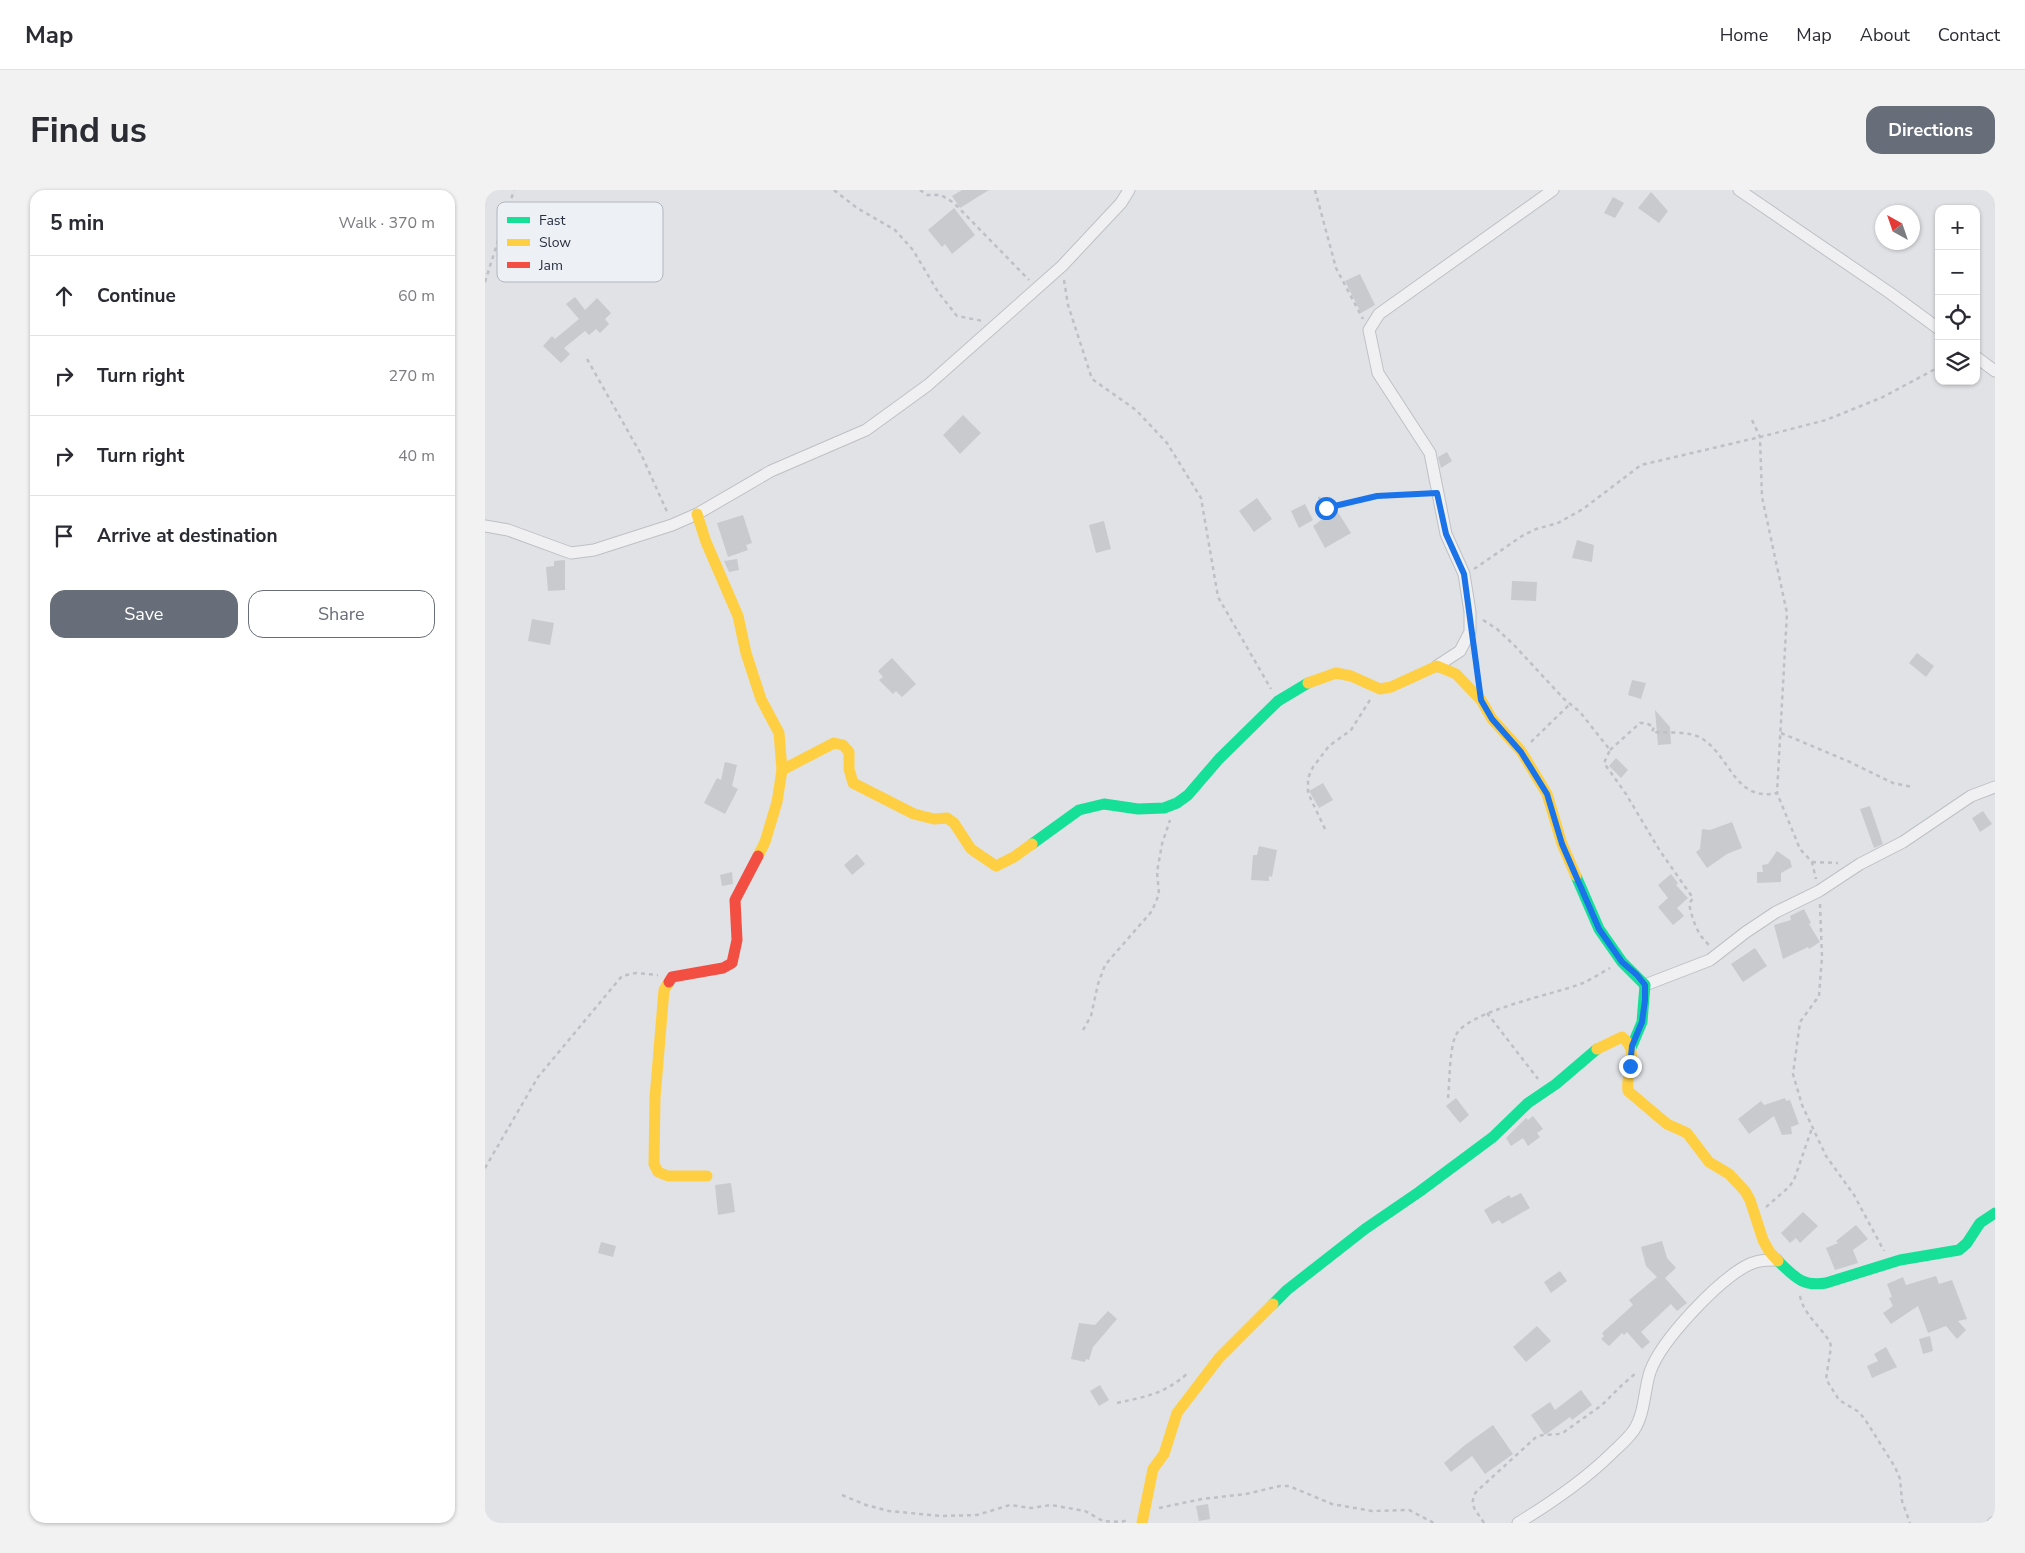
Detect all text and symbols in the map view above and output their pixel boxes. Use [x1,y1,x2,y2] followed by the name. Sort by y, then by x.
[25,19,73,51] text: Map
[1720,23,1768,47] text: Home
[1796,23,1832,47] text: Map
[1860,23,1910,47] text: About
[1938,23,2000,47] text: Contact
[1866,106,1995,154] button: Directions
[30,107,147,154] text: Find us
[497,202,663,282] legend
[1875,205,1920,250] north arrow
[1935,205,1980,385] map controls
[1935,205,1980,250] button: +
[50,209,104,237] text: 5 min
[539,211,565,230] text: Fast
[339,212,435,234] text: Walk · 370 m
[539,233,571,252] text: Slow
[1935,250,1980,295] button: −
[538,256,563,275] text: Jam
[50,282,78,310] icon: ahead
[97,283,176,309] text: Continue
[398,285,435,307] text: 60 m
[1935,295,1980,340] button: locate
[1935,340,1980,385] button: layers
[50,362,78,390] icon: right
[97,363,184,389] text: Turn right
[388,365,435,387] text: 270 m
[50,442,78,470] icon: right
[97,443,184,469] text: Turn right
[398,445,435,467] text: 40 m
[1315,497,1338,520] route start
[50,522,78,550] icon: arrive
[97,523,278,549] text: Arrive at destination
[50,590,238,638] button: Save
[248,590,435,638] button: Share
[1619,1055,1642,1078] route end

